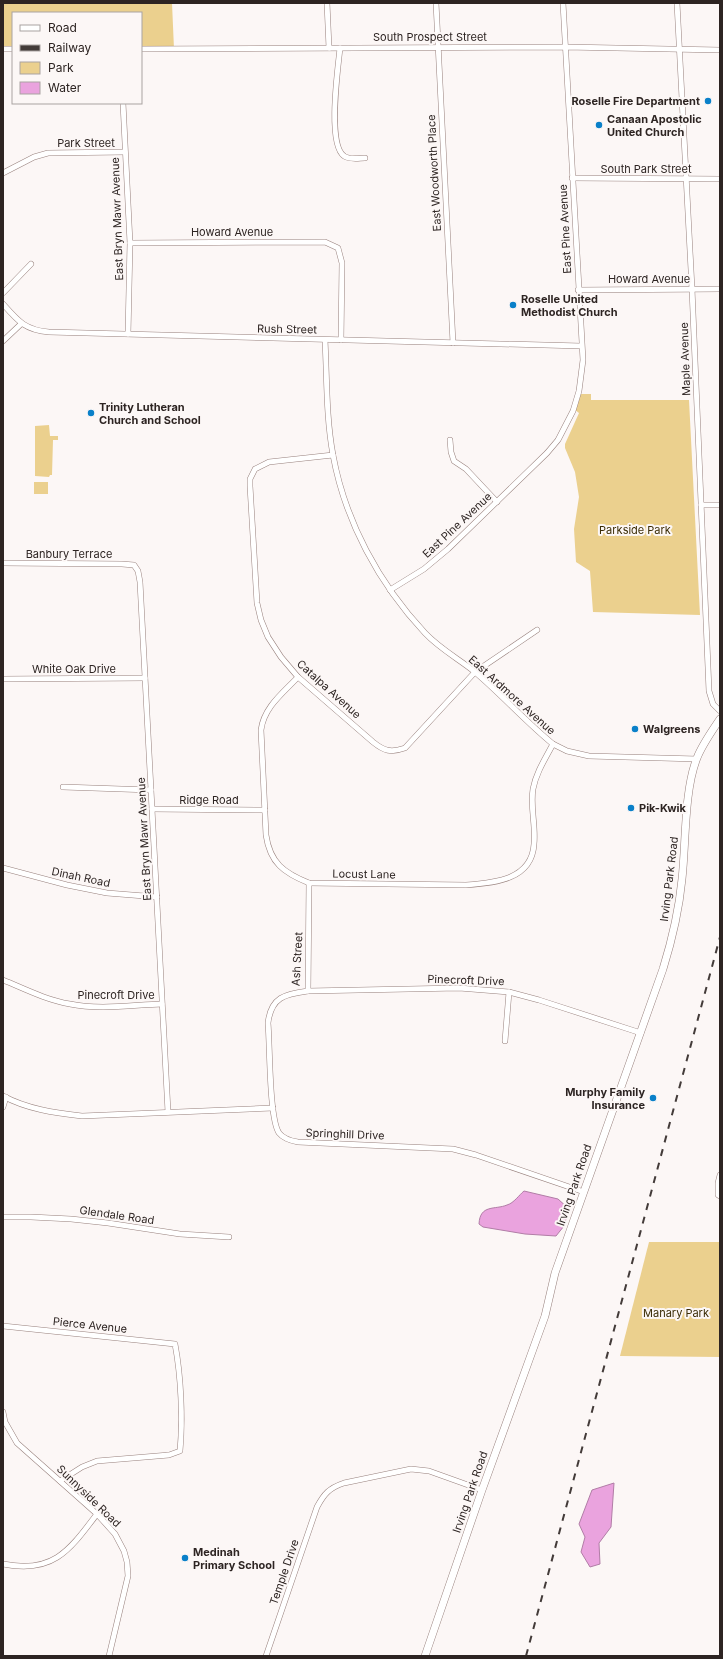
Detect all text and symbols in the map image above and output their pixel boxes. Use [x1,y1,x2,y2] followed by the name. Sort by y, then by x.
[12,12,142,104] legend
[48,20,77,35] text: Road
[373,30,487,44] street label: South Prospect Street
[48,40,92,55] text: Railway
[48,60,74,75] text: Park
[48,80,82,95] text: Water
[571,94,700,108] place label: Roselle Fire Department
[703,96,713,106] marker: Roselle Fire Department
[607,112,702,139] place label: Canaan Apostolic United Church
[424,114,444,232] street label: East Woodworth Place
[594,120,604,130] marker: Canaan Apostolic United Church
[57,136,115,150] street label: Park Street
[108,157,126,281] street label: East Bryn Mawr Avenue
[600,162,692,176] street label: South Park Street
[556,184,574,274] street label: East Pine Avenue
[191,225,273,239] street label: Howard Avenue
[608,272,690,286] street label: Howard Avenue
[521,292,618,319] place label: Roselle United Methodist Church
[508,300,518,310] marker: Roselle United Methodist Church
[257,321,318,337] street label: Rush Street
[677,322,693,396] street label: Maple Avenue
[99,400,201,427] place label: Trinity Lutheran Church and School
[86,408,96,418] marker: Trinity Lutheran Church and School
[419,489,495,561] street label: East Pine Avenue
[599,523,671,537] park label: Parkside Park
[26,547,112,561] street label: Banbury Terrace
[466,652,558,738] street label: East Ardmore Avenue
[294,657,364,721] street label: Catalpa Avenue
[32,662,116,676] street label: White Oak Drive
[643,722,700,736] place label: Walgreens
[630,724,640,734] marker: Walgreens
[134,777,154,901] street label: East Bryn Mawr Avenue
[179,793,239,807] street label: Ridge Road
[639,801,687,815] place label: Pik-Kwik
[626,803,636,813] marker: Pik-Kwik
[657,836,681,922] street label: Irving Park Road
[50,864,112,890] street label: Dinah Road
[332,866,396,882] street label: Locust Lane
[289,931,305,986] street label: Ash Street
[427,972,505,988] street label: Pinecroft Drive
[77,988,155,1002] street label: Pinecroft Drive
[565,1085,645,1112] place label: Murphy Family Insurance
[648,1093,658,1103] marker: Murphy Family Insurance
[305,1126,385,1142] street label: Springhill Drive
[553,1142,595,1228] street label: Irving Park Road
[79,1203,155,1227] street label: Glendale Road
[643,1306,709,1320] park label: Manary Park
[52,1314,128,1336] street label: Pierce Avenue
[449,1449,491,1535] street label: Irving Park Road
[54,1462,124,1530] street label: Sunnyside Road
[266,1537,302,1607] street label: Temple Drive
[193,1545,275,1572] place label: Medinah Primary School
[180,1553,190,1563] marker: Medinah Primary School

